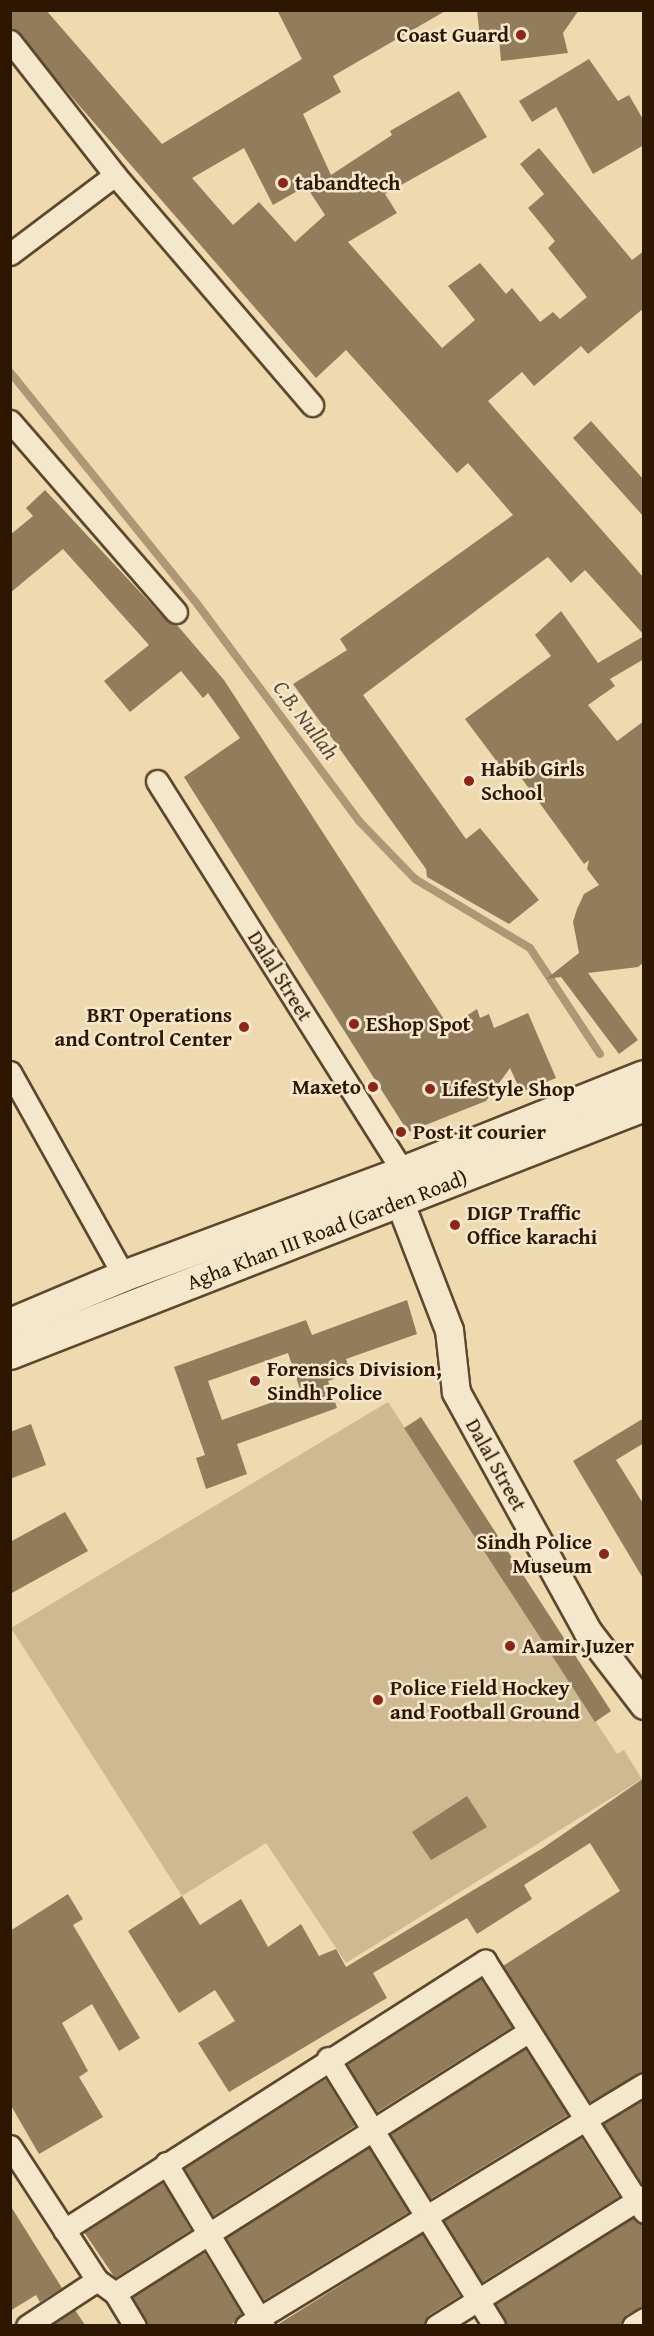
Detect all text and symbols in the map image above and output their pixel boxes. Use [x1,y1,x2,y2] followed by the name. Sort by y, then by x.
[397,22,509,48] place label: Coast Guard
[514,28,528,42] marker: Coast Guard
[295,170,400,196] place label: tabandtech
[276,176,290,190] marker: tabandtech
[268,675,344,765] water label: C.B. Nullah
[481,756,585,806] place label: Habib Girls School
[462,774,476,788] marker: Habib Girls School
[242,926,318,1026] street label: Dalal Street
[55,1002,232,1052] place label: BRT Operations and Control Center
[366,1011,471,1037] place label: EShop Spot
[347,1017,361,1031] marker: EShop Spot
[237,1020,251,1034] marker: BRT Operations and Control Center
[292,1074,361,1100] place label: Maxeto
[442,1076,575,1102] place label: LifeStyle Shop
[366,1080,380,1094] marker: Maxeto
[423,1082,437,1096] marker: LifeStyle Shop
[413,1119,546,1145] place label: Post it courier
[394,1125,408,1139] marker: Post it courier
[183,1165,471,1295] street label: Agha Khan III Road (Garden Road)
[467,1200,597,1250] place label: DIGP Traffic Office karachi
[448,1218,462,1232] marker: DIGP Traffic Office karachi
[267,1356,442,1406] place label: Forensics Division, Sindh Police
[248,1374,262,1388] marker: Forensics Division, Sindh Police
[460,1414,532,1516] street label: Dalal Street
[477,1529,592,1579] place label: Sindh Police Museum
[597,1547,611,1561] marker: Sindh Police Museum
[522,1633,634,1659] place label: Aamir Juzer
[503,1639,517,1653] marker: Aamir Juzer
[390,1675,580,1725] place label: Police Field Hockey and Football Ground
[371,1693,385,1707] marker: Police Field Hockey and Football Ground

